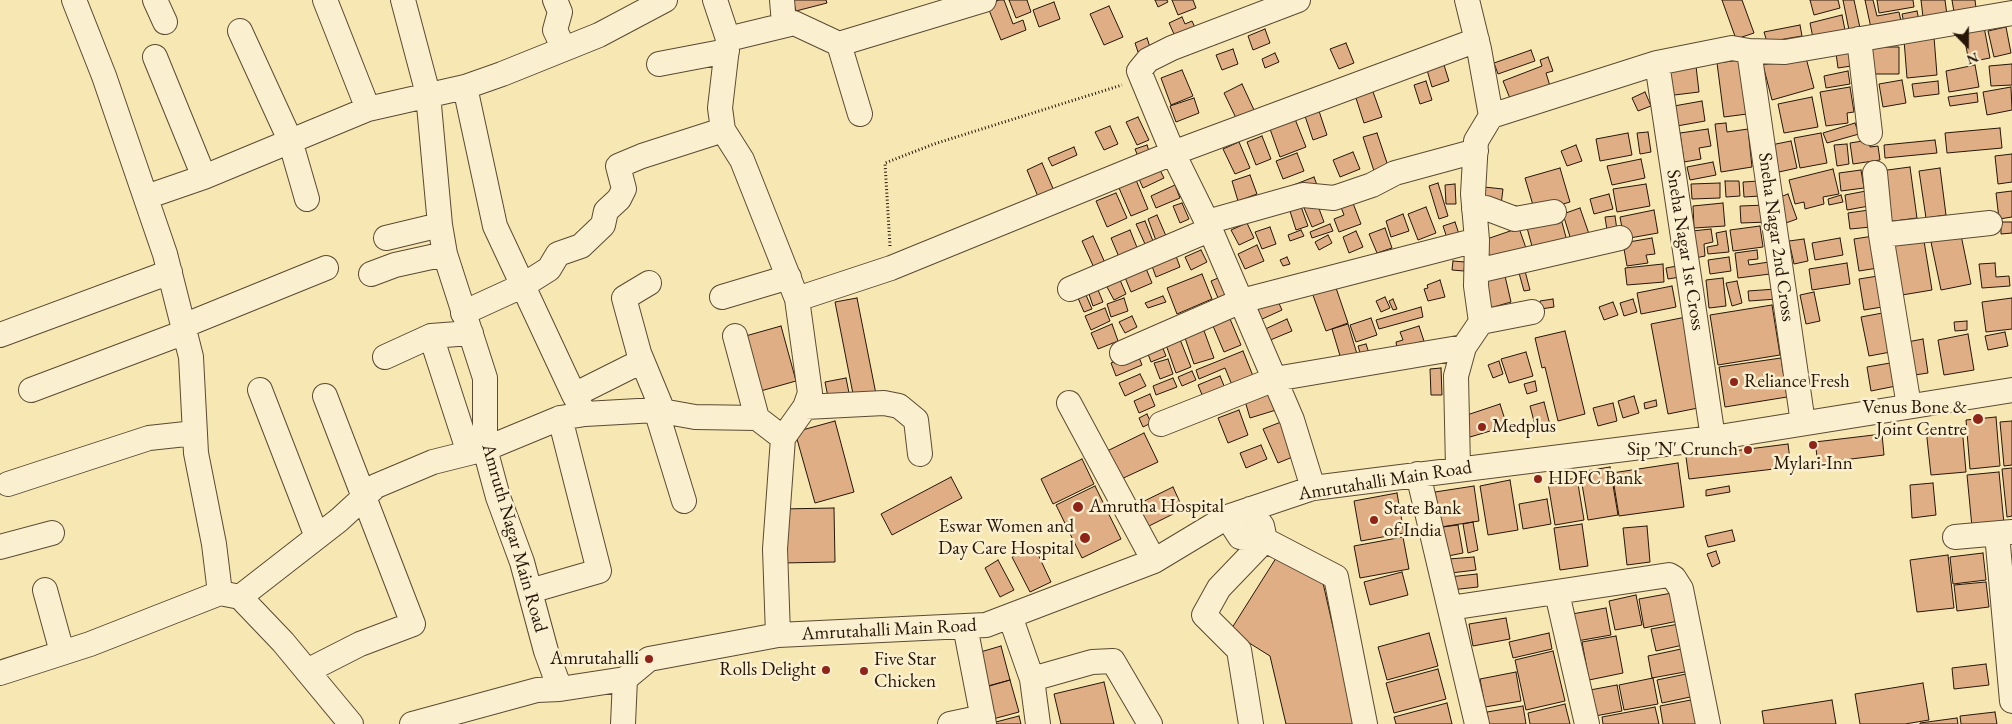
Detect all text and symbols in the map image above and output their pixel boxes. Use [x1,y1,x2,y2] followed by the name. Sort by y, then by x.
[1942,20,1992,70] north arrow
[1964,48,1981,69] text: N
[1753,151,1799,323] street label: Sneha Nagar 2nd Cross
[1661,168,1709,332] street label: Sneha Nagar 1st Cross
[1744,371,1850,393] place label: Reliance Fresh
[1728,376,1740,388] marker: Reliance Fresh
[1863,397,1967,441] place label: Venus Bone & Joint Centre
[1971,412,1985,426] marker: Venus Bone & Joint Centre
[1492,416,1556,438] place label: Medplus
[1476,421,1488,433] marker: Medplus
[1627,439,1738,461] place label: Sip 'N' Crunch
[1807,439,1819,451] marker: Mylari-Inn
[476,441,552,635] street label: Amruth Nagar Main Road
[1742,444,1754,456] marker: Sip 'N' Crunch
[1773,453,1853,475] place label: Mylari-Inn
[1297,456,1473,506] street label: Amrutahalli Main Road
[1548,468,1642,490] place label: HDFC Bank
[1532,473,1544,485] marker: HDFC Bank
[1089,496,1224,518] place label: Amrutha Hospital
[1384,498,1461,542] place label: State Bank of India
[1071,500,1085,514] marker: Amrutha Hospital
[1368,514,1380,526] marker: State Bank of India
[938,516,1074,560] place label: Eswar Women and Day Care Hospital
[1078,531,1092,545] marker: Eswar Women and Day Care Hospital
[801,614,977,646] street label: Amrutahalli Main Road
[550,648,639,670] place label: Amrutahalli
[874,649,936,693] place label: Five Star Chicken
[643,653,655,665] marker: Amrutahalli
[719,659,816,681] place label: Rolls Delight
[820,664,832,676] marker: Rolls Delight
[858,665,870,677] marker: Five Star Chicken

